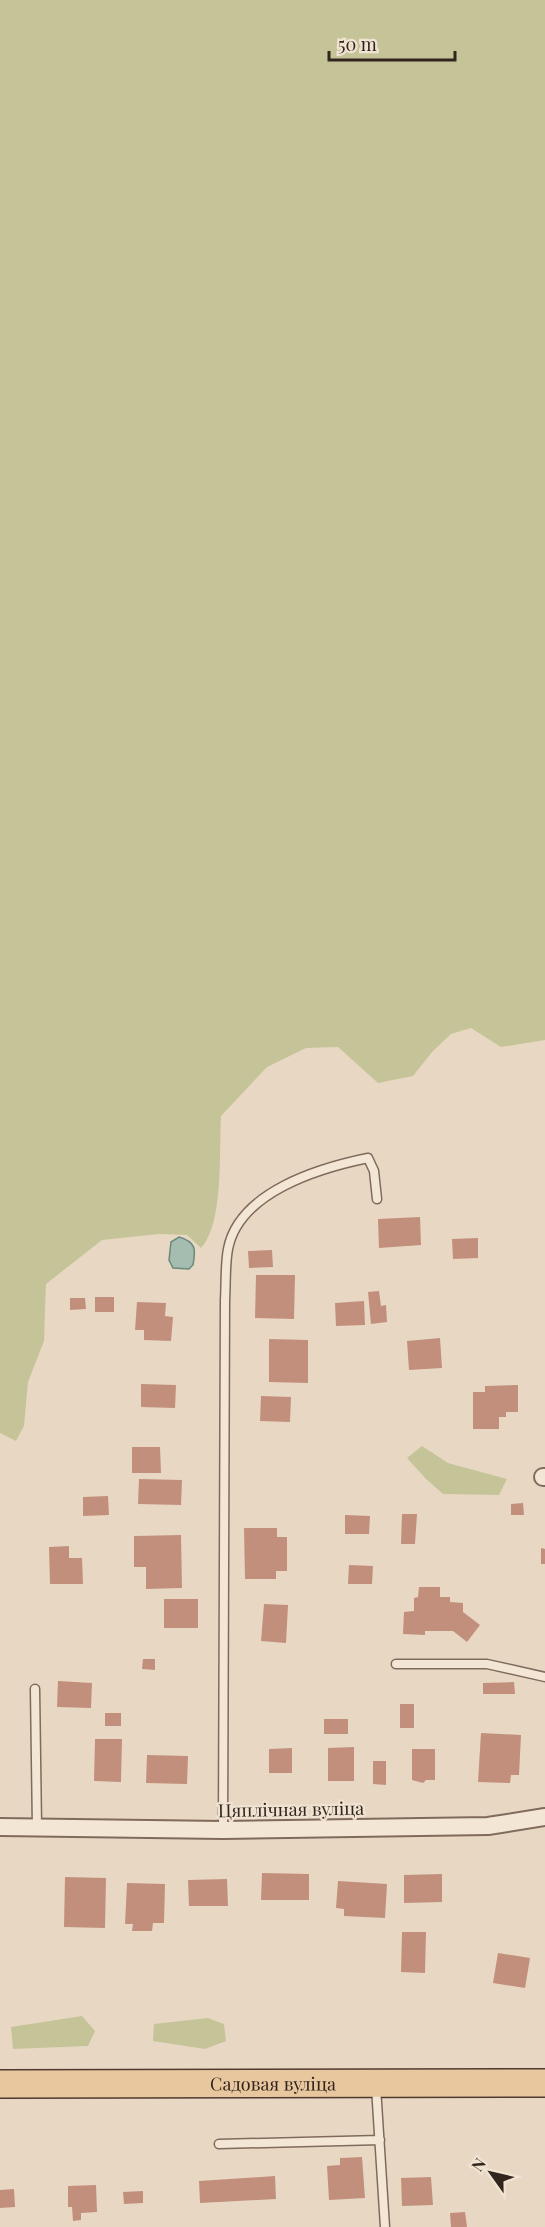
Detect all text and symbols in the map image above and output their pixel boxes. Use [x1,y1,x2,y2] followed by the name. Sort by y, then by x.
[329,24,455,62] scale bar
[338,32,377,56] text: 50 m
[218,1796,364,1822] street label: Цяплічная вуліца
[210,2071,336,2096] street label: Садовая вуліца
[461,2143,521,2203] north arrow
[466,2153,490,2175] text: N

